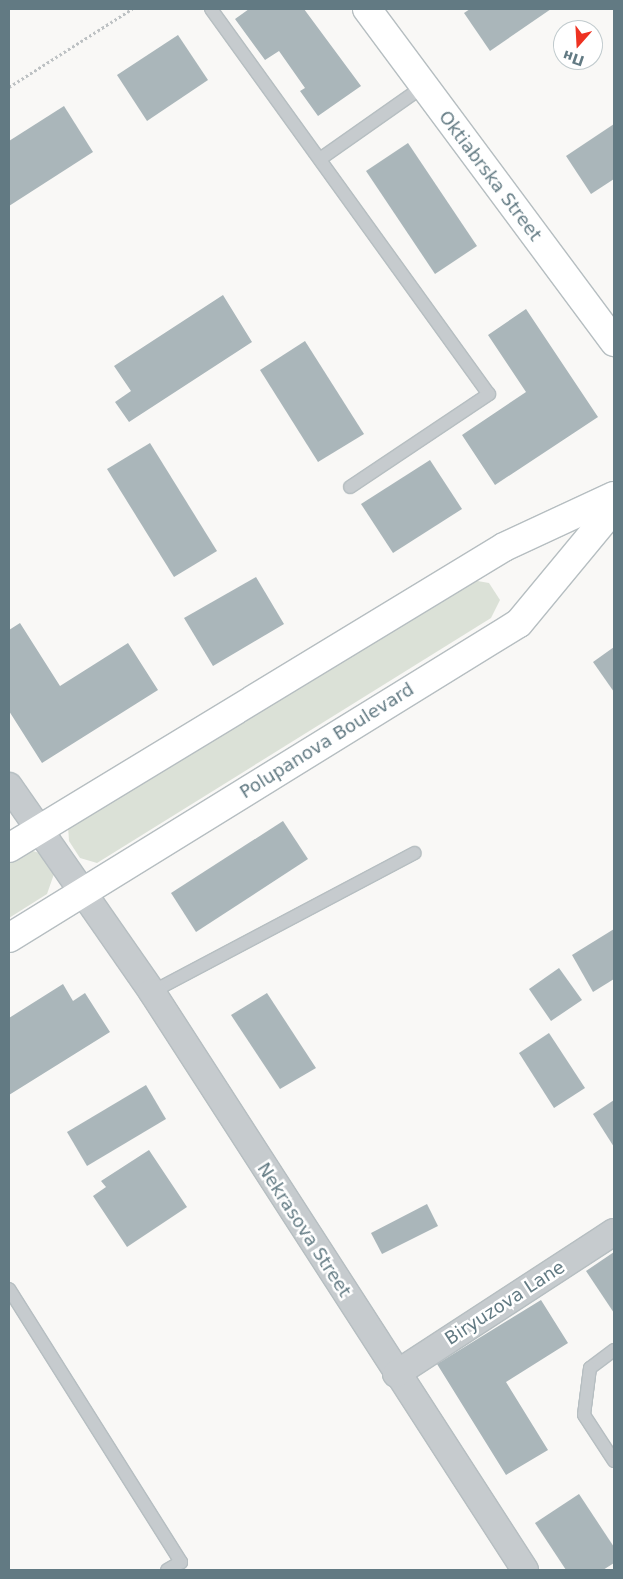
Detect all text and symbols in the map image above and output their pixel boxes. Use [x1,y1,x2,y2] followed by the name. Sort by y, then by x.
[553,20,603,70] north arrow
[561,47,586,69] text: Пн
[434,107,546,245] street label: Oktiabrska Street
[236,679,418,803] street label: Polupanova Boulevard
[252,1159,356,1301] street label: Nekrasova Street
[441,1256,569,1350] street label: Biryuzova Lane

